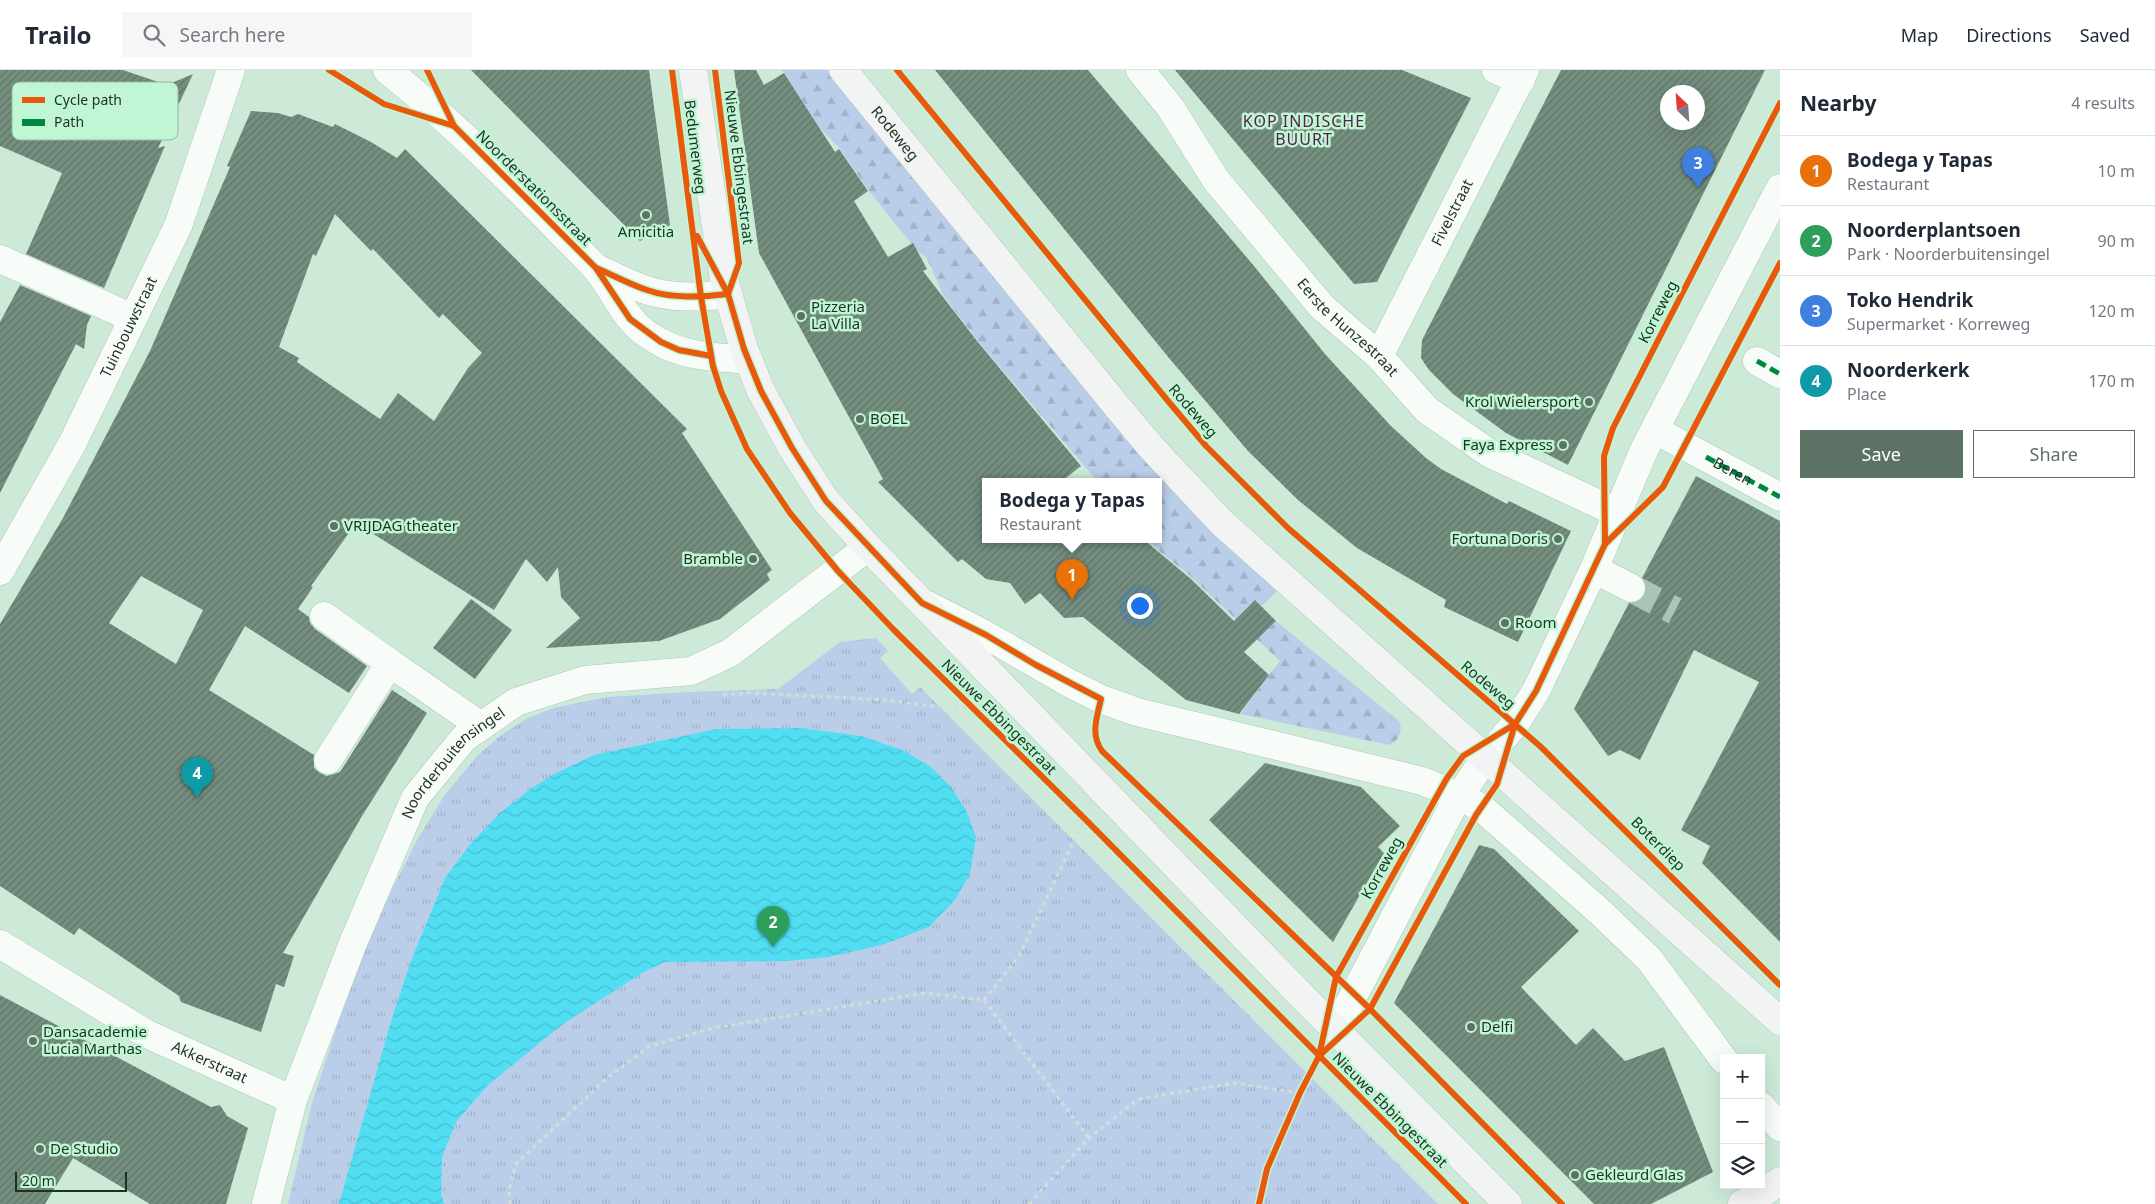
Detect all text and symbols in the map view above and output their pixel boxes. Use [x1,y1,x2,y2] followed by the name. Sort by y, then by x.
[122,12,472,57] search box
[25,18,92,51] text: Trailo
[140,21,168,49] icon: search
[180,22,285,48] text: Search here
[1901,23,1938,47] text: Map
[1966,23,2052,47] text: Directions
[2080,23,2130,47] text: Saved
[12,82,178,140] legend
[1660,85,1705,130] north arrow
[721,88,759,246] street label: Nieuwe Ebbingestraat
[1800,89,1876,117] text: Nearby
[54,90,122,109] text: Cycle path
[2071,92,2135,114] text: 4 results
[680,99,712,195] street label: Bedumerweg
[867,101,924,165] street label: Rodeweg
[1243,110,1365,150] district label: KOP INDISCHE BUURT
[54,112,84,131] text: Path
[473,125,597,250] street label: Noorderstationsstraat
[1682,147,1714,188] pin: 3
[1847,147,1993,173] text: Bodega y Tapas
[1811,160,1821,182] text: 1
[2098,160,2135,182] text: 10 m
[1847,173,1929,195] text: Restaurant
[1426,175,1477,249] street label: Fivelstraat
[640,209,652,221] marker: Amicitia
[1847,217,2021,243] text: Noorderplantsoen
[618,221,674,241] place label: Amicitia
[1811,230,1821,252] text: 2
[2098,230,2135,252] text: 90 m
[1847,243,2050,265] text: Park · Noorderbuitensingel
[95,272,161,381] street label: Tuinbouwstraat
[1293,274,1404,381] street label: Eerste Hunzestraat
[1633,277,1681,346] street label: Korreweg
[1847,287,1973,313] text: Toko Hendrik
[811,296,865,333] place label: Pizzeria La Villa
[1811,300,1821,322] text: 3
[2088,300,2135,322] text: 120 m
[795,310,807,322] marker: Pizzeria La Villa
[1847,313,2030,335] text: Supermarket · Korreweg
[1847,357,1970,383] text: Noorderkerk
[1811,370,1821,392] text: 4
[2088,370,2135,392] text: 170 m
[1165,379,1223,442] street label: Rodeweg
[1847,383,1887,405] text: Place
[1465,391,1580,411] place label: Krol Wielersport
[1583,396,1595,408] marker: Krol Wielersport
[870,408,908,428] place label: BOEL
[854,413,866,425] marker: BOEL
[1800,430,1963,478] button: Save
[1973,430,2135,478] button: Share
[1463,434,1553,454] place label: Faya Express
[1557,439,1569,451] marker: Faya Express
[1710,452,1756,489] street label: Beren
[982,478,1162,543] popup
[999,487,1145,513] text: Bodega y Tapas
[999,513,1081,535] text: Restaurant
[344,515,458,535] place label: VRIJDAG theater
[328,520,340,532] marker: VRIJDAG theater
[1451,528,1548,548] place label: Fortuna Doris
[1552,533,1564,545] marker: Fortuna Doris
[683,548,743,568] place label: Bramble
[747,553,759,565] marker: Bramble
[1056,559,1088,600] pin: 1
[1127,593,1153,619] your location
[1515,612,1557,632] place label: Room
[1499,617,1511,629] marker: Room
[938,654,1062,779] street label: Nieuwe Ebbingestraat
[1457,656,1520,713] street label: Rodeweg
[396,702,508,821] street label: Noorderbuitensingel
[181,757,213,798] pin: 4
[1627,812,1690,875] street label: Boterdiep
[1356,833,1406,902] street label: Korreweg
[757,906,789,947] pin: 2
[1481,1016,1513,1036] place label: Delfi
[43,1021,147,1058] place label: Dansacademie Lucia Marthas
[1465,1021,1477,1033] marker: Delfi
[27,1035,39,1047] marker: Dansacademie Lucia Marthas
[169,1036,252,1087] street label: Akkerstraat
[1329,1047,1453,1172] street label: Nieuwe Ebbingestraat
[1720,1054,1765,1189] map controls
[1720,1054,1765,1099] button: +
[1720,1099,1765,1144] button: −
[50,1138,118,1158] place label: De Studio
[34,1143,46,1155] marker: De Studio
[1720,1144,1765,1189] button: layers
[1585,1164,1683,1184] place label: Gekleurd Glas
[15,1169,128,1192] scale bar
[1569,1169,1581,1181] marker: Gekleurd Glas
[22,1171,55,1190] text: 20 m

